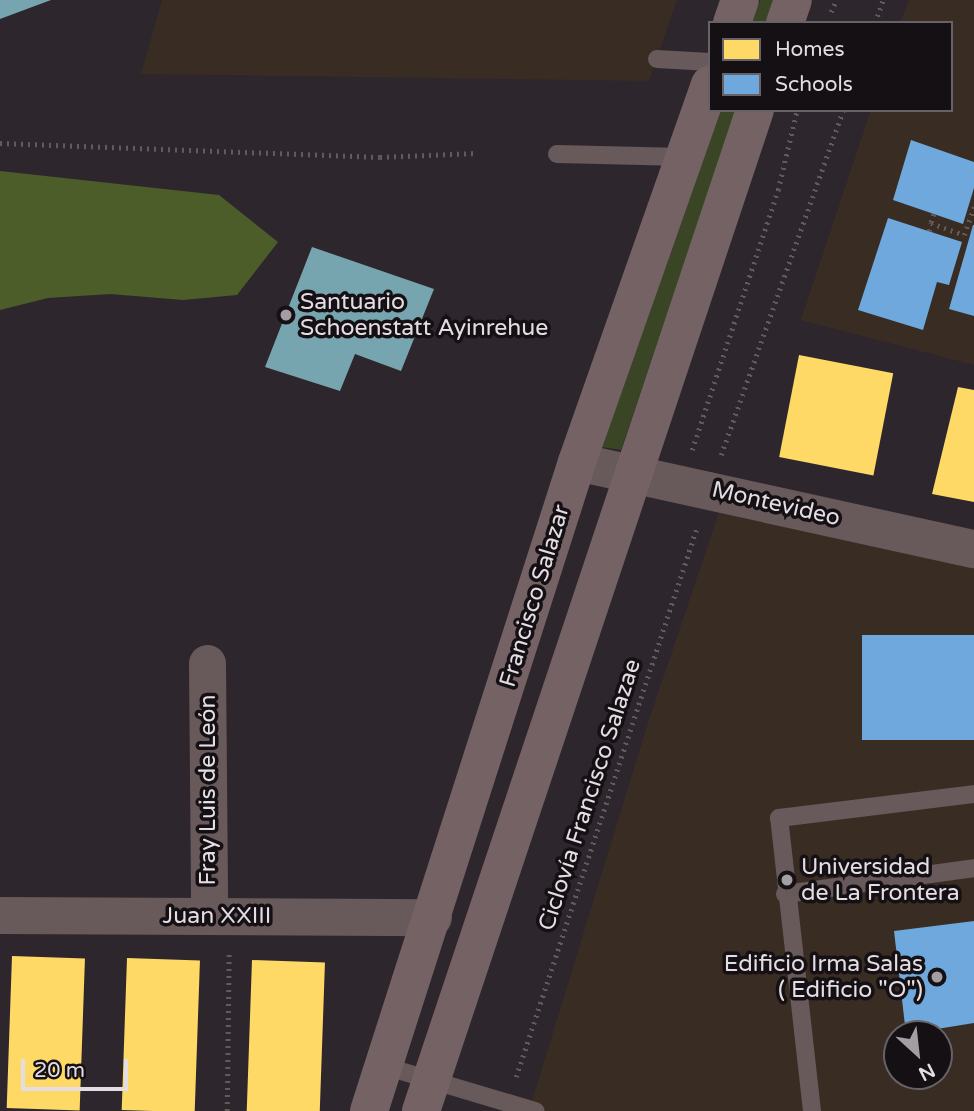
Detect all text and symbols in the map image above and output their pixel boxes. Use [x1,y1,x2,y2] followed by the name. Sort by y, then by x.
[708,21,953,112] legend
[775,37,845,62] text: Homes
[775,72,853,97] text: Schools
[300,288,548,342] place label: Santuario Schoenstatt Ayinrehue
[278,307,294,323] marker: Santuario Schoenstatt Ayinrehue
[709,476,843,532] street label: Montevideo
[494,501,576,691] street label: Francisco Salazar
[533,656,647,934] street label: Ciclovía Francisco Salazae
[194,695,222,885] street label: Fray Luis de León
[801,853,960,907] place label: Universidad de La Frontera
[779,872,795,888] marker: Universidad de La Frontera
[163,902,271,930] street label: Juan XXIII
[724,950,923,1004] place label: Edificio Irma Salas ( Edificio "O")
[929,969,945,985] marker: Edificio Irma Salas ( Edificio "O")
[883,1020,953,1090] north arrow
[24,1044,131,1088] scale bar
[34,1058,85,1083] text: 20 m
[915,1059,938,1085] text: N

